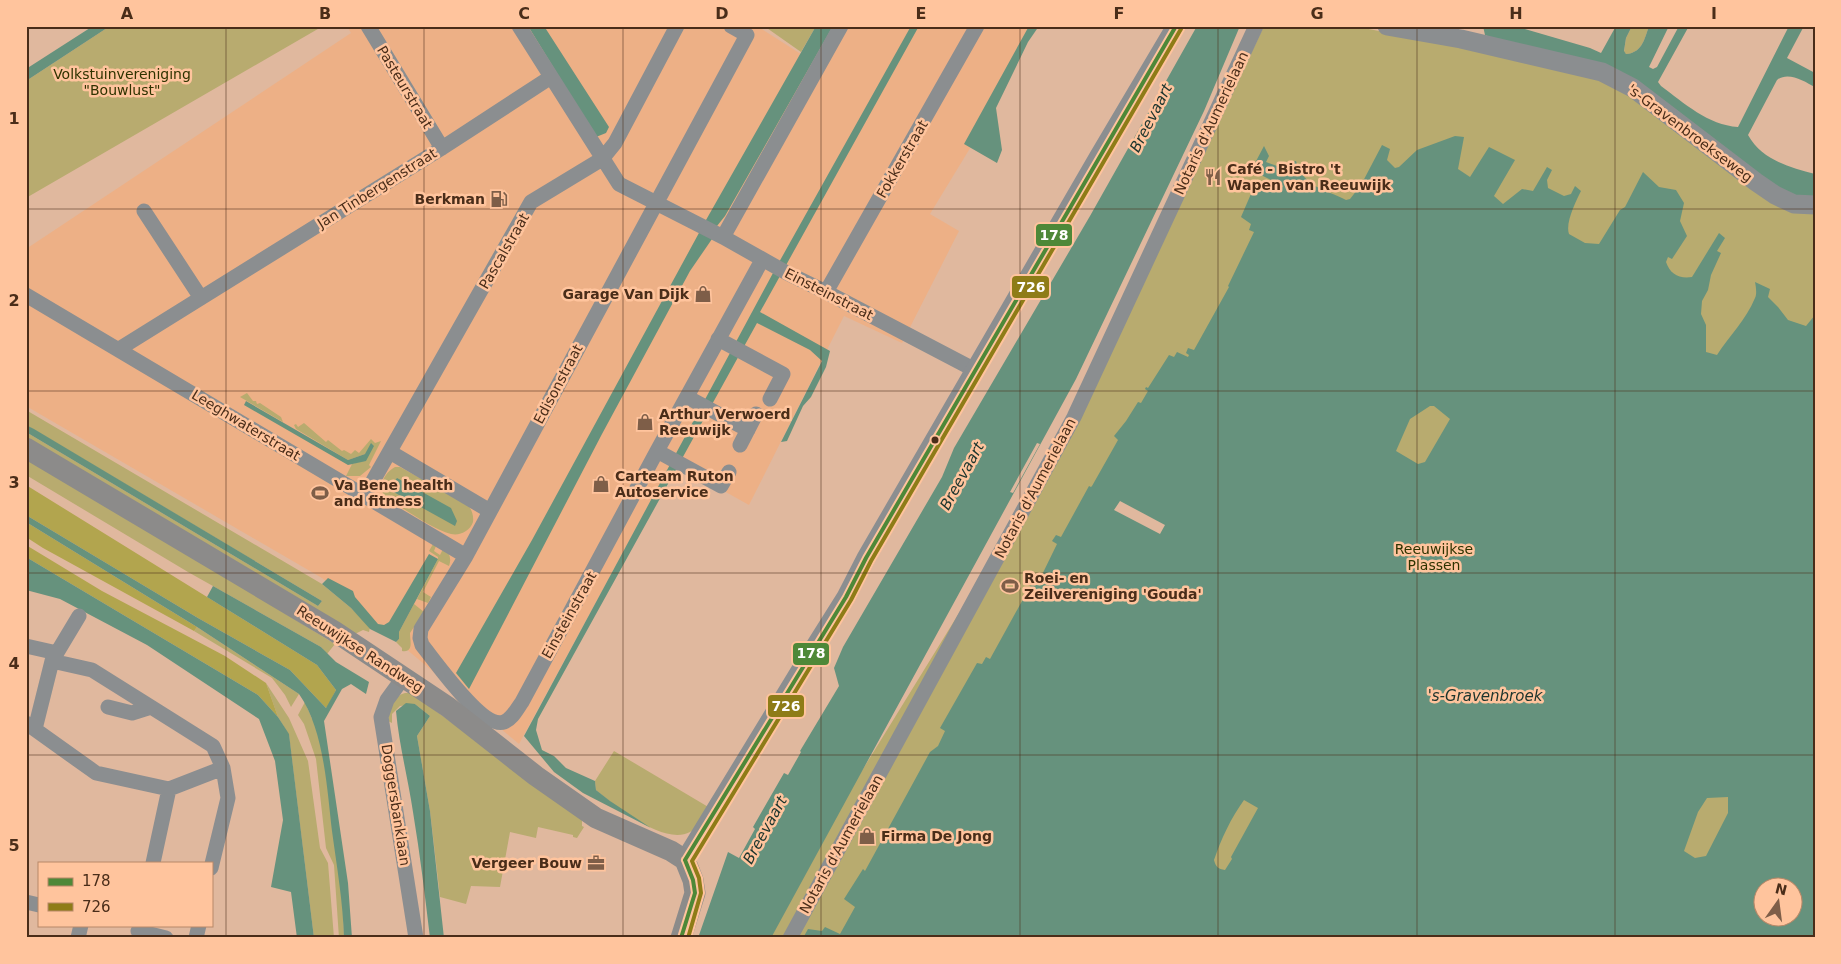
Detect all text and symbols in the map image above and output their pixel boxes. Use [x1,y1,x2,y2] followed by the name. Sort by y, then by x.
[121,4,134,23] text: A
[319,4,331,23] text: B
[518,4,530,23] text: C
[715,4,729,23] text: D
[916,4,926,23] text: E
[1114,4,1124,23] text: F
[1310,4,1324,23] text: G
[1509,4,1523,23] text: H
[1711,4,1717,23] text: I
[374,43,436,132] street label: Pasteurstraat
[1171,49,1251,197] street label: Notaris d'Aumerielaan
[53,66,191,98] park label: Volkstuinvereniging "Bouwlust"
[1126,80,1176,155] water label: Breevaart
[1624,81,1756,185] street label: 's-Gravenbroekseweg
[8,109,20,128] text: 1
[873,117,931,201] street label: Fokkerstraat
[314,145,440,232] street label: Jan Tinbergenstraat
[1227,161,1391,193] place label: Café - Bistro 't Wapen van Reeuwijk
[1203,167,1223,187] restaurant icon: Café - Bistro 't Wapen van Reeuwijk
[489,189,509,209] fuel station icon: Berkman
[415,191,485,207] place label: Berkman
[476,210,532,292] street label: Pascalstraat
[1035,223,1073,247] line badge: 178
[1039,227,1069,243] text: 178
[782,265,876,323] street label: Einsteinstraat
[1011,275,1050,299] line badge: 726
[1016,279,1046,295] text: 726
[693,284,713,304] shop icon: Garage Van Dijk
[562,286,690,302] place label: Garage Van Dijk
[8,291,20,310] text: 2
[530,341,586,426] street label: Edisonstraat
[189,386,304,464] street label: Leeghwaterstraat
[659,406,791,438] place label: Arthur Verwoerd Reeuwijk
[635,412,655,432] shop icon: Arthur Verwoerd Reeuwijk
[991,415,1079,561] street label: Notaris d'Aumerielaan
[930,435,940,445] unlabelled marker
[936,438,988,513] water label: Breevaart
[615,468,734,500] place label: Carteam Ruton Autoservice
[8,473,20,492] text: 3
[591,474,611,494] shop icon: Carteam Ruton Autoservice
[334,477,453,509] place label: Va Bene health and fitness
[310,483,330,503] sports icon: Va Bene health and fitness
[1395,541,1473,573] park label: Reeuwijkse Plassen
[538,568,600,661] street label: Einsteinstraat
[1024,570,1202,602] place label: Roei- en Zeilvereniging 'Gouda'
[1000,576,1020,596] sports icon: Roei- en Zeilvereniging 'Gouda'
[294,602,426,696] street label: Reeuwijkse Randweg
[792,642,830,666] line badge: 178
[796,645,826,661] text: 178
[8,654,20,673] text: 4
[1428,687,1544,705] water label: 's-Gravenbroek
[767,694,805,718] line badge: 726
[771,698,801,714] text: 726
[378,743,414,867] street label: Doggersbanklaan
[796,772,886,916] street label: Notaris d'Aumerielaan
[739,792,791,867] water label: Breevaart
[857,826,877,846] shop icon: Firma De Jong
[881,828,992,844] place label: Firma De Jong
[8,836,20,855] text: 5
[586,853,606,873] office icon: Vergeer Bouw
[472,855,582,871] place label: Vergeer Bouw
[38,862,212,926] legend
[82,872,111,890] text: 178
[1754,876,1804,926] north arrow
[1774,880,1789,899] text: N
[82,898,111,916] text: 726

